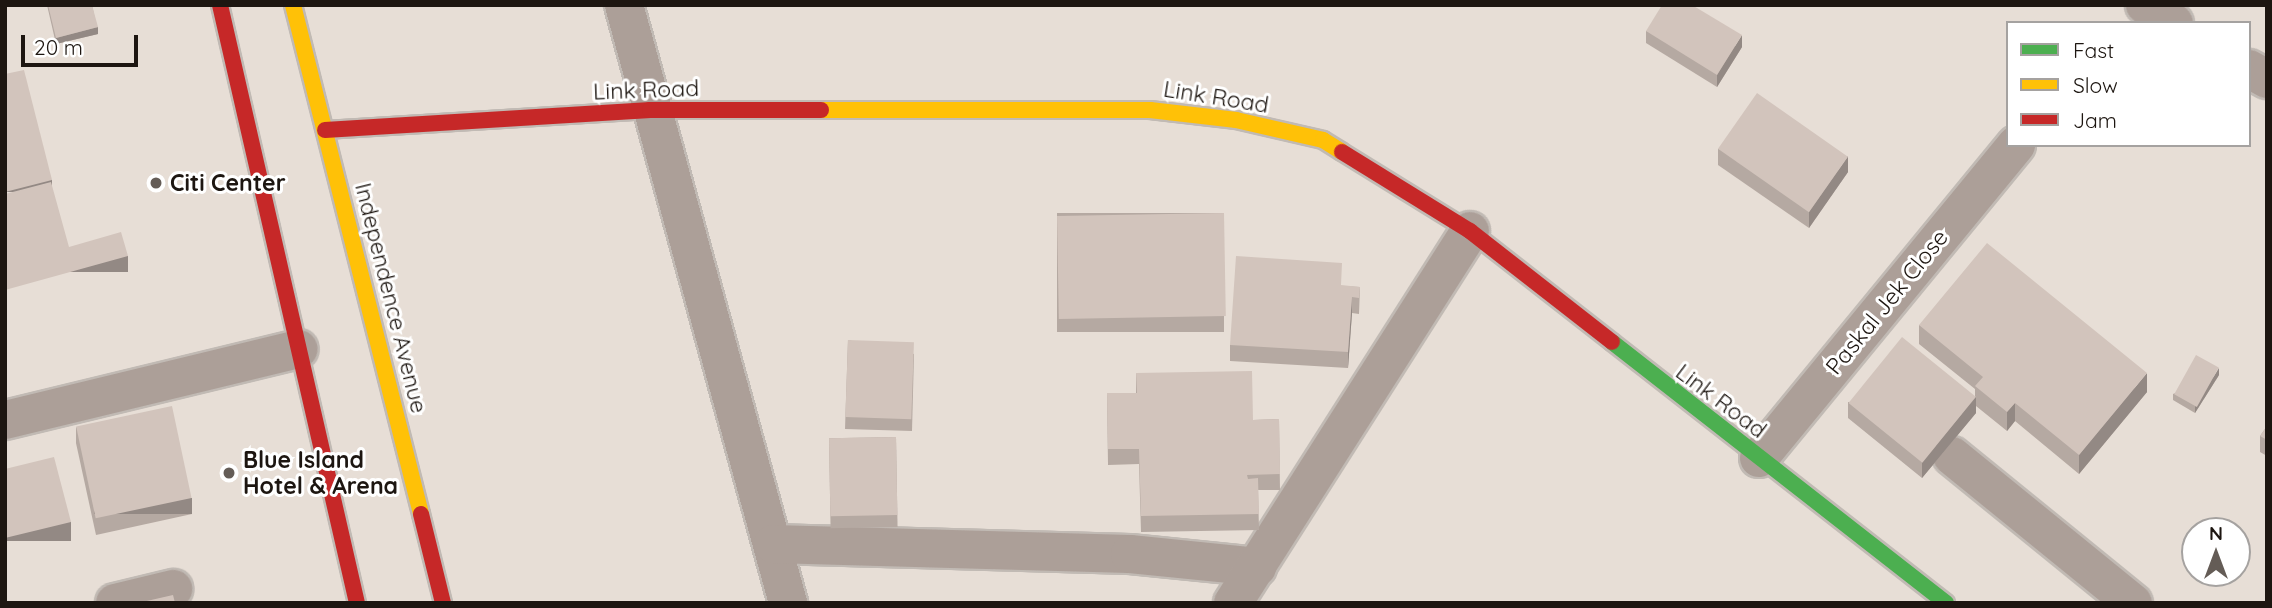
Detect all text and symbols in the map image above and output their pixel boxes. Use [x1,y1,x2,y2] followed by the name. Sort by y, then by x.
[24,21,142,65] scale bar
[2006,21,2251,147] legend
[34,34,83,60] text: 20 m
[2073,37,2114,63] text: Fast
[2073,72,2118,98] text: Slow
[593,74,699,106] street label: Link Road
[1161,75,1271,119] street label: Link Road
[2073,107,2117,133] text: Jam
[170,169,286,197] place label: Citi Center
[148,175,164,191] marker: Citi Center
[349,180,433,416] street label: Independence Avenue
[1820,224,1954,380] street label: Paskal Jek Close
[1670,358,1772,444] street label: Link Road
[243,446,398,500] place label: Blue Island Hotel & Arena
[221,465,237,481] marker: Blue Island Hotel & Arena
[2181,517,2251,587] north arrow
[2209,521,2223,545] text: N

